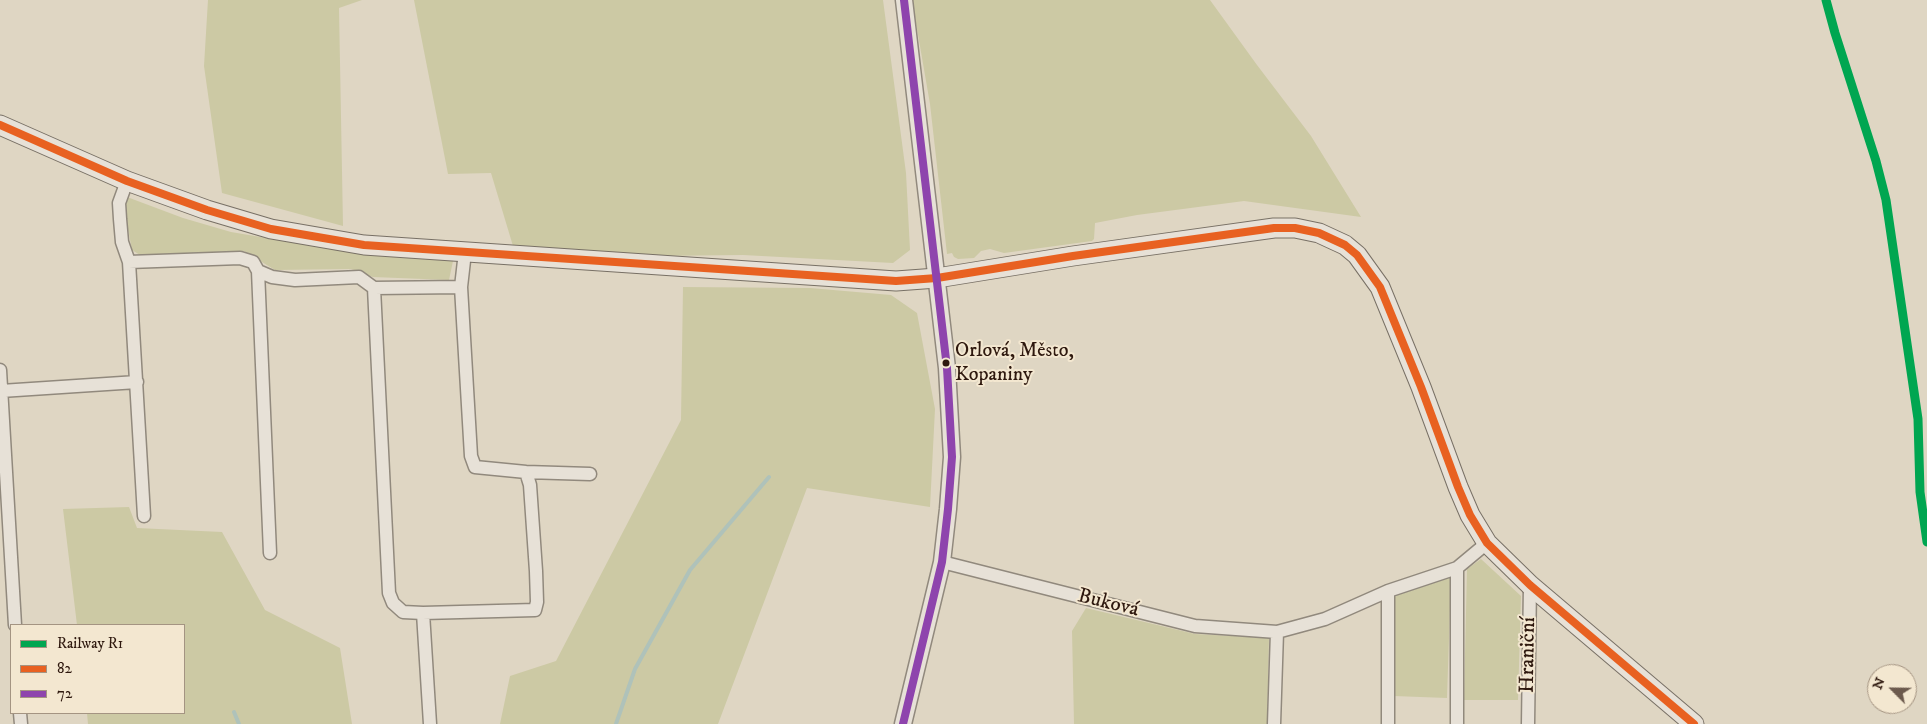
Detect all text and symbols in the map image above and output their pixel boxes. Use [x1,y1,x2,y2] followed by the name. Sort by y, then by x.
[955,340,1074,387] place label: Orlová, Město, Kopaniny
[941,358,951,368] marker: Orlová, Město, Kopaniny
[1075,584,1141,624] street label: Buková
[1516,617,1542,693] street label: Hraniční
[10,624,185,714] legend
[57,634,123,653] text: Railway R1
[57,659,72,678] text: 82
[1867,664,1917,714] north arrow
[1869,675,1890,692] text: N
[57,684,72,703] text: 72

